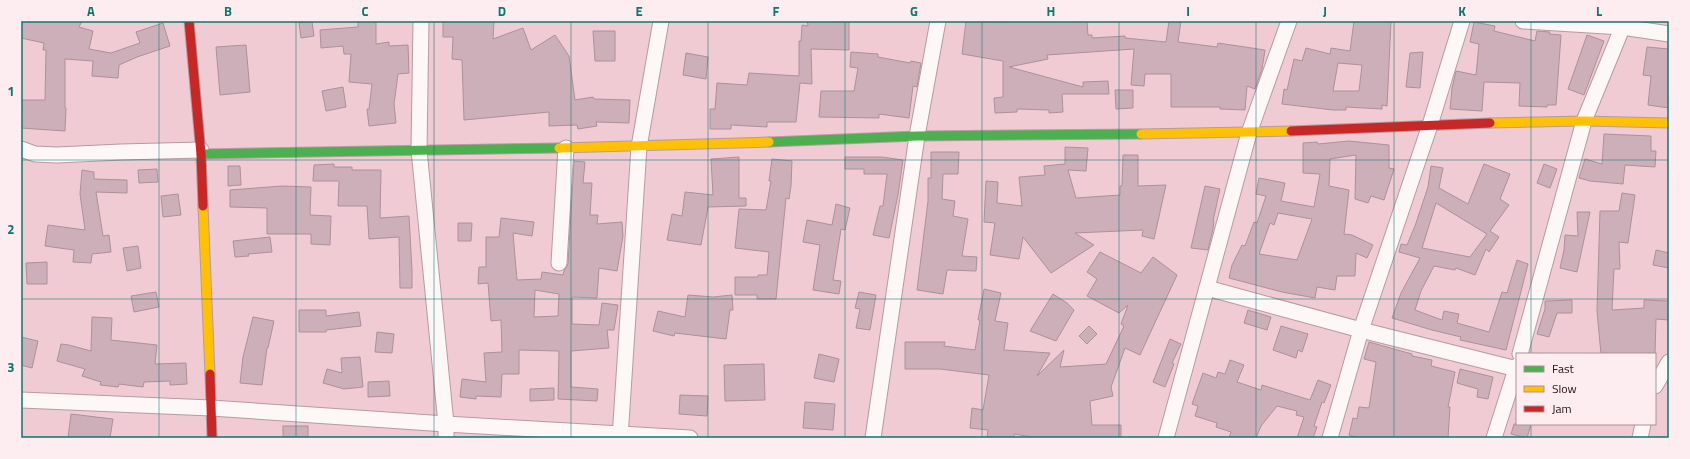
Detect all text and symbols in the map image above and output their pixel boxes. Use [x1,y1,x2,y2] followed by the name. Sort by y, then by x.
[87,1,95,21] text: A
[224,1,232,21] text: B
[361,1,369,21] text: C
[498,1,506,21] text: D
[635,1,643,21] text: E
[773,1,780,21] text: F
[910,1,918,21] text: G
[1047,1,1055,21] text: H
[1186,1,1190,21] text: I
[1323,1,1327,21] text: J
[1458,1,1466,21] text: K
[1596,1,1602,21] text: L
[7,81,15,101] text: 1
[7,219,15,239] text: 2
[1516,353,1656,425] legend
[7,357,15,377] text: 3
[1552,359,1575,378] text: Fast
[1552,379,1577,398] text: Slow
[1552,399,1572,418] text: Jam

